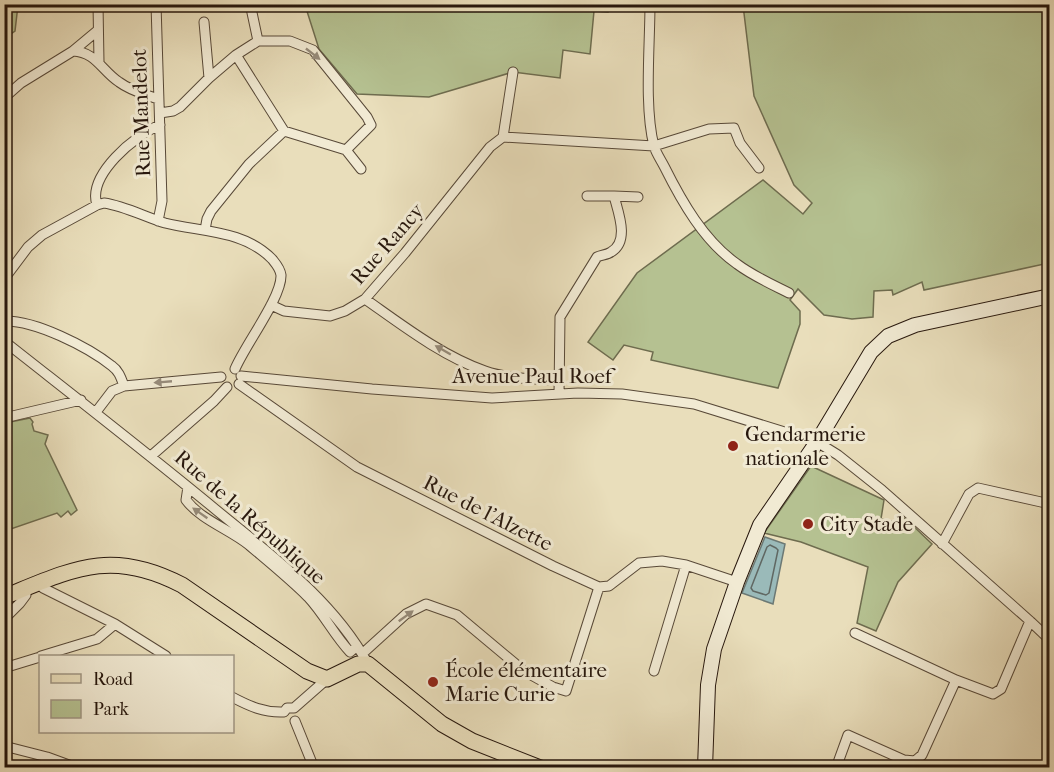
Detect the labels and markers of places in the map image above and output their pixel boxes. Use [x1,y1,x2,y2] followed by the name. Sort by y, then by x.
[745,422,866,470] place label: Gendarmerie nationale
[726,439,740,453] marker: Gendarmerie nationale
[820,512,913,536] place label: City Stade
[801,517,815,531] marker: City Stade
[445,658,607,706] place label: École élémentaire Marie Curie
[426,675,440,689] marker: École élémentaire Marie Curie

